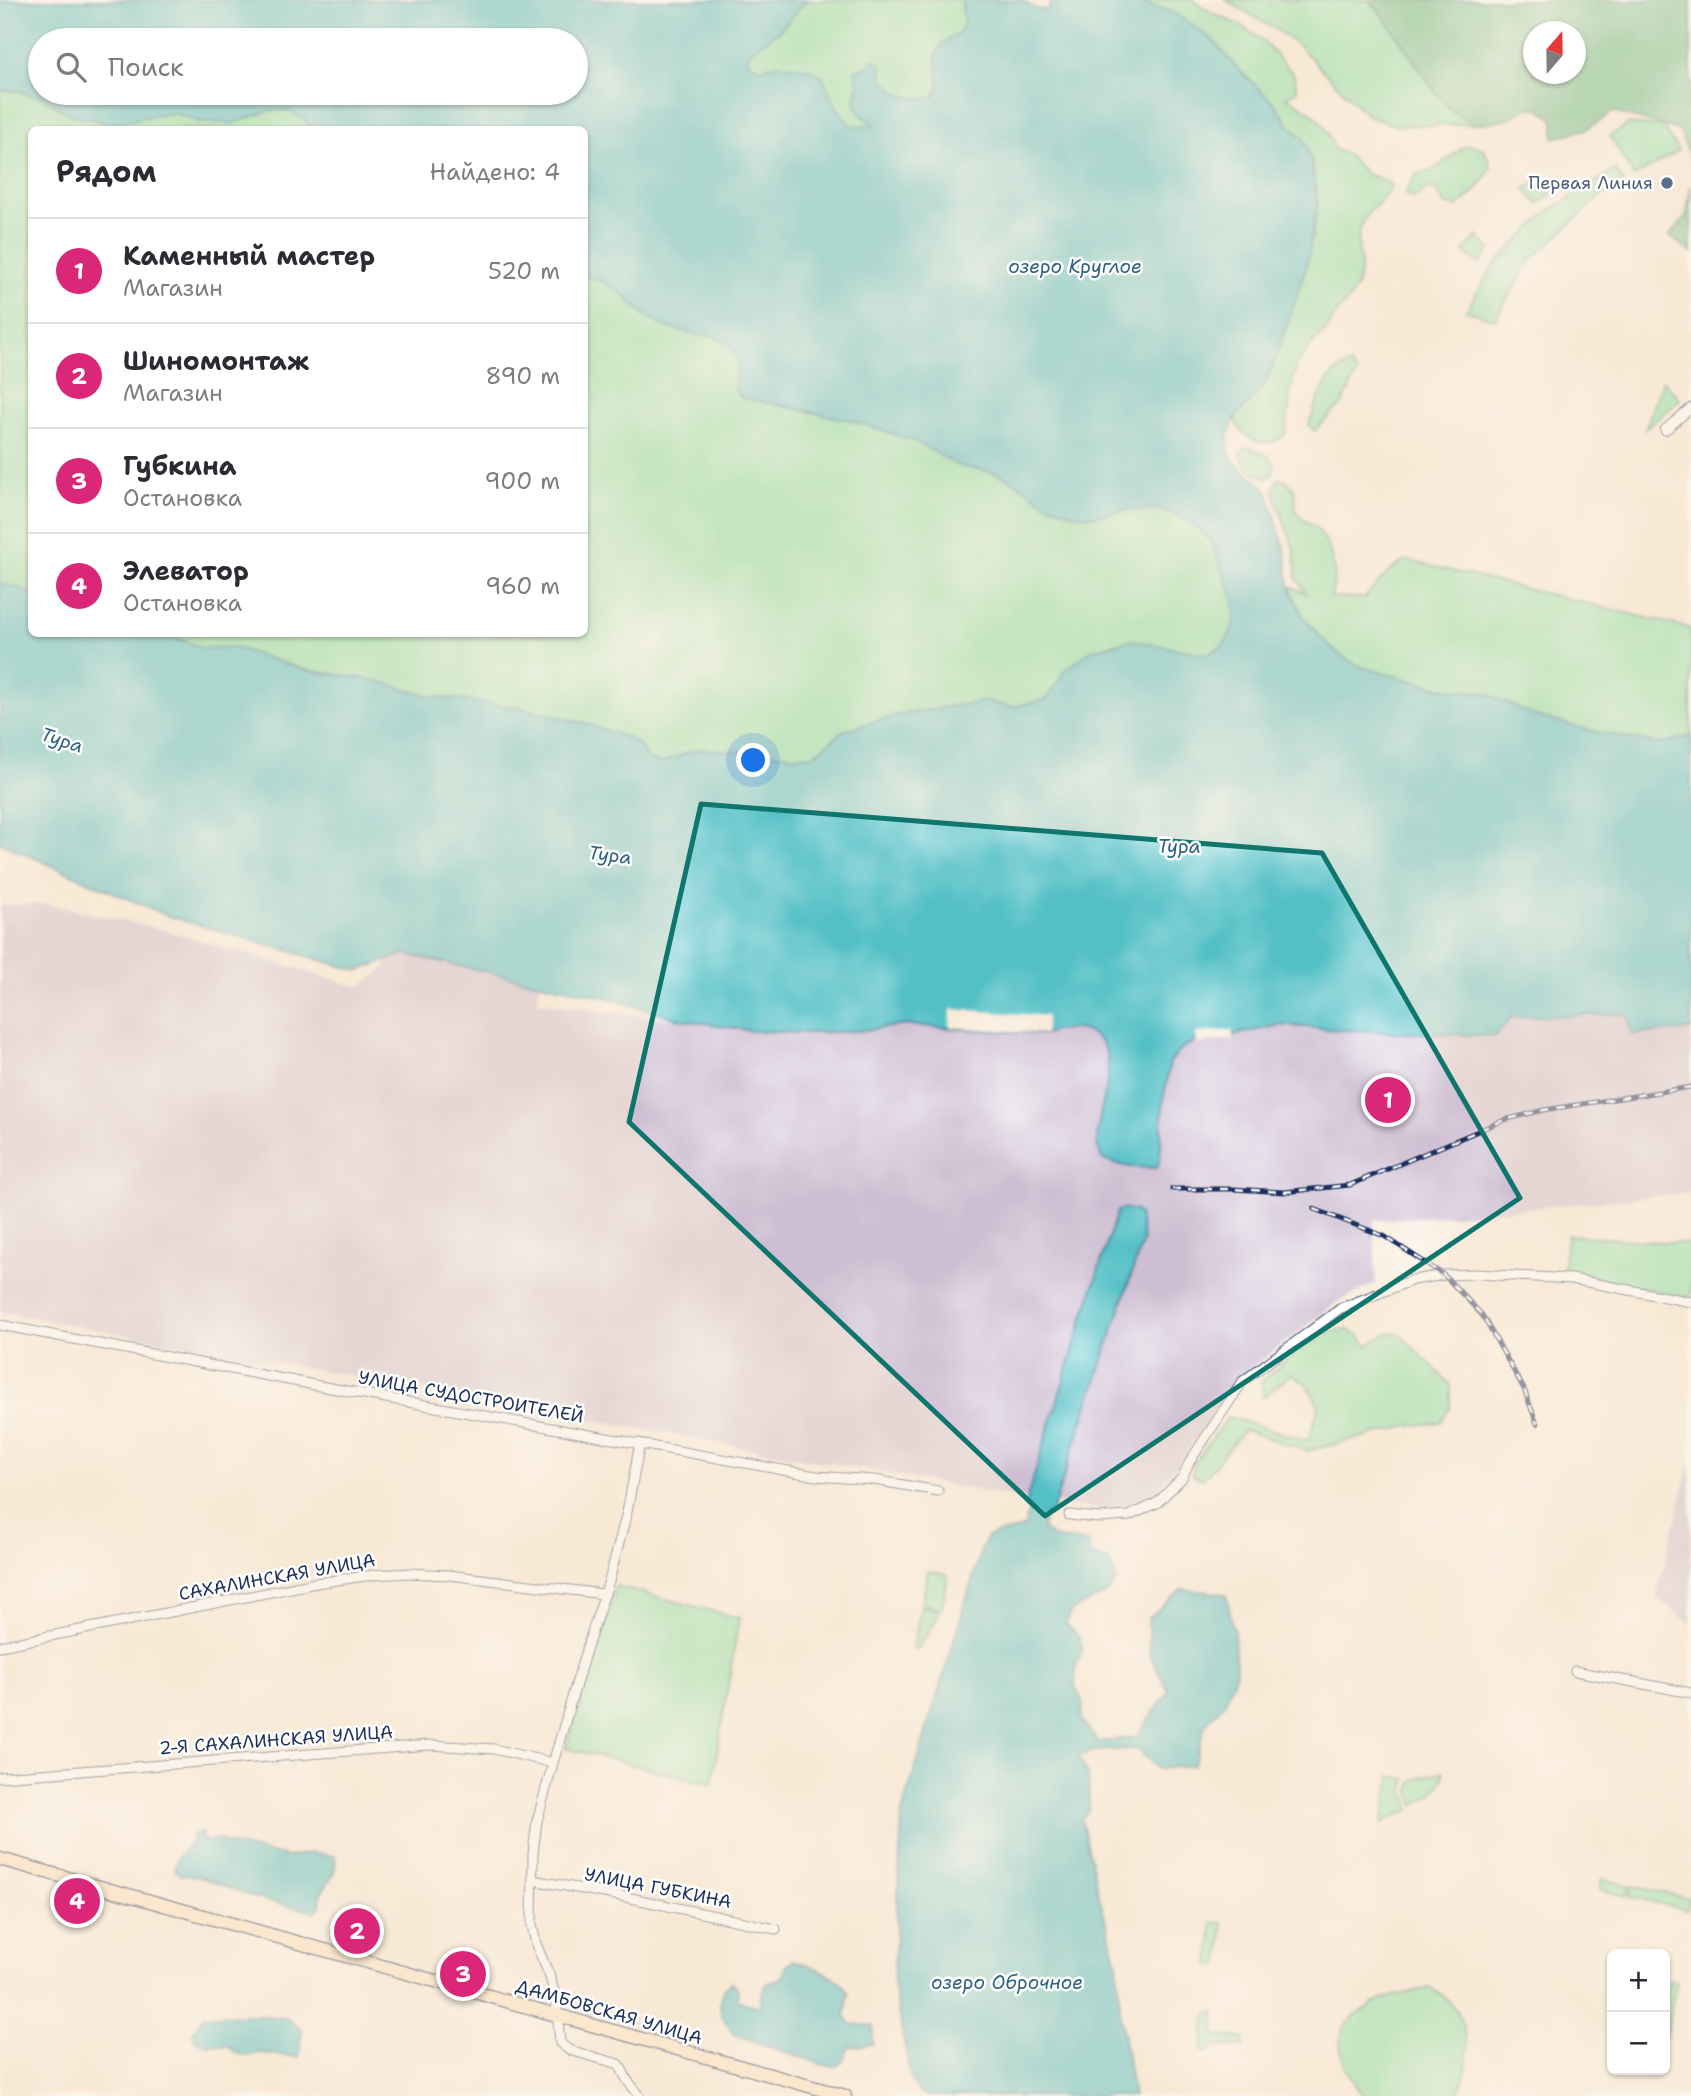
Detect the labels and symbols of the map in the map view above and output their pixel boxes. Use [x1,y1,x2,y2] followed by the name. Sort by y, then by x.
[1523,21,1586,84] north arrow
[1528,171,1653,195] place label: Первая Линия
[1659,175,1675,191] marker: Первая Линия
[1008,254,1142,279] water label: озеро Круглое
[38,721,86,759] water label: Тура
[736,743,770,777] your location
[1157,834,1201,859] water label: Тура
[587,840,633,870] water label: Тура
[1365,1074,1411,1126] pin: 1
[356,1365,586,1429] street label: УЛИЦА СУДОСТРОИТЕЛЕЙ
[177,1548,377,1606] street label: САХАЛИНСКАЯ УЛИЦА
[158,1720,394,1760] street label: 2-Я САХАЛИНСКАЯ УЛИЦА
[582,1862,734,1914] street label: УЛИЦА ГУБКИНА
[54,1875,100,1927] pin: 4
[334,1905,380,1957] pin: 2
[440,1948,486,2000] pin: 3
[931,1970,1083,1995] water label: озеро Оброчное
[513,1974,705,2050] street label: ДАМБОВСКАЯ УЛИЦА

